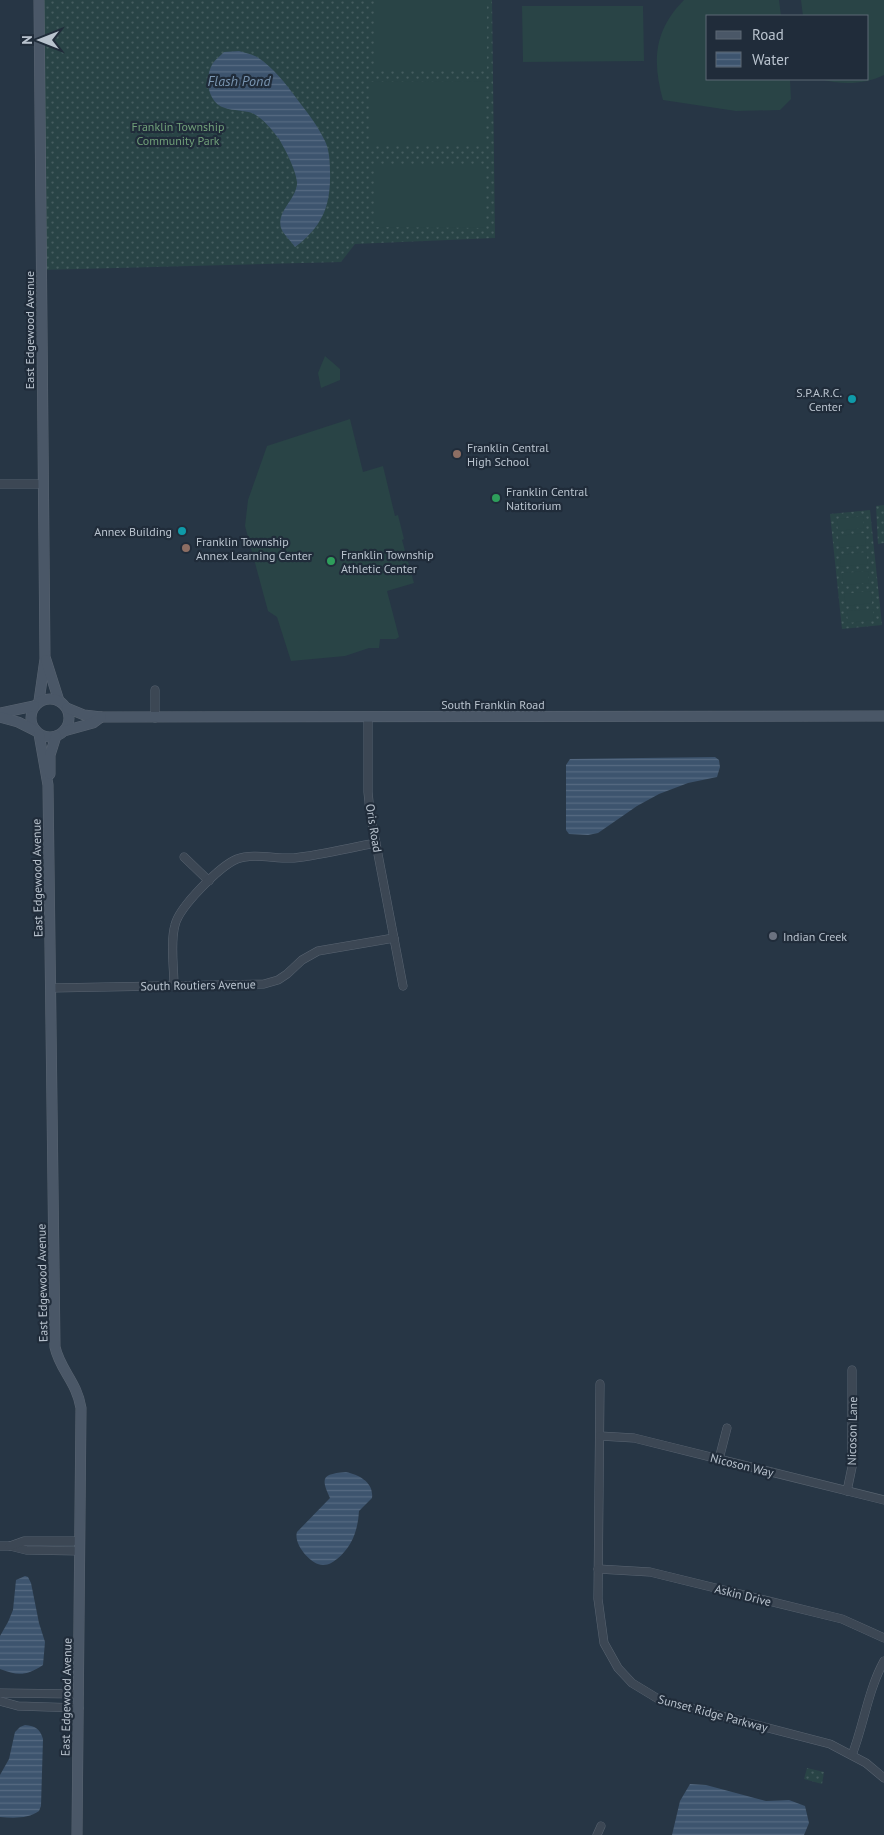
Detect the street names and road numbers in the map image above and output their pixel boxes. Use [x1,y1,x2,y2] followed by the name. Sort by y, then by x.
[22,271,37,389] street label: East Edgewood Avenue
[441,697,545,712] street label: South Franklin Road
[363,803,385,853] street label: Oris Road
[28,819,46,937] street label: East Edgewood Avenue
[140,976,256,994] street label: South Routiers Avenue
[33,1224,51,1342] street label: East Edgewood Avenue
[844,1397,860,1465] street label: Nicoson Lane
[709,1450,776,1480] street label: Nicoson Way
[713,1581,773,1609] street label: Askin Drive
[57,1638,75,1756] street label: East Edgewood Avenue
[657,1691,770,1735] street label: Sunset Ridge Parkway

